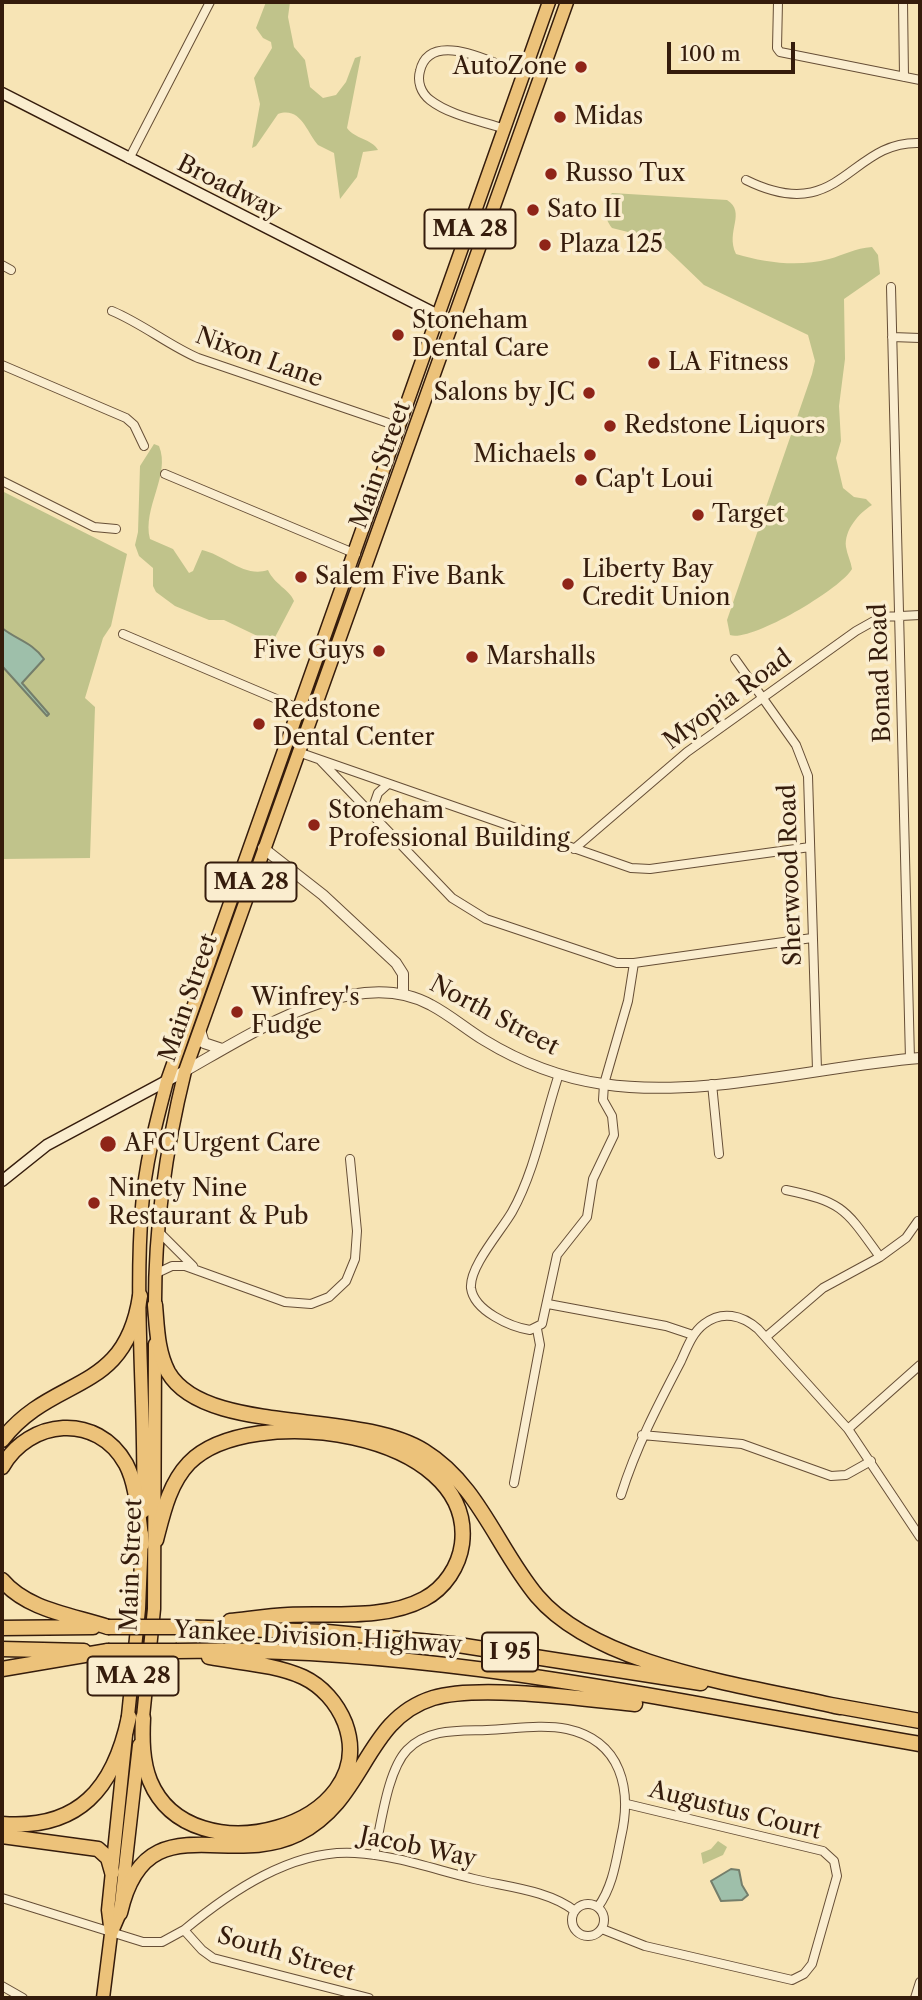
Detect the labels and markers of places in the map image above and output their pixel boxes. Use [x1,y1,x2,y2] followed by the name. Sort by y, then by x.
[453,53,567,81] place label: AutoZone
[573,59,589,75] marker: AutoZone
[574,103,643,131] place label: Midas
[552,109,568,125] marker: Midas
[565,160,685,188] place label: Russo Tux
[543,166,559,182] marker: Russo Tux
[547,196,622,224] place label: Sato II
[525,202,541,218] marker: Sato II
[559,231,663,259] place label: Plaza 125
[537,237,553,253] marker: Plaza 125
[412,307,549,363] place label: Stoneham Dental Care
[390,327,406,343] marker: Stoneham Dental Care
[668,349,789,377] place label: LA Fitness
[646,355,662,371] marker: LA Fitness
[434,379,575,407] place label: Salons by JC
[581,385,597,401] marker: Salons by JC
[624,412,825,440] place label: Redstone Liquors
[602,418,618,434] marker: Redstone Liquors
[473,441,576,469] place label: Michaels
[582,447,598,463] marker: Michaels
[595,466,713,494] place label: Cap't Loui
[573,472,589,488] marker: Cap't Loui
[712,501,785,529] place label: Target
[690,507,706,523] marker: Target
[582,556,731,612] place label: Liberty Bay Credit Union
[315,563,504,591] place label: Salem Five Bank
[293,569,309,585] marker: Salem Five Bank
[560,576,576,592] marker: Liberty Bay Credit Union
[253,637,365,665] place label: Five Guys
[371,643,387,659] marker: Five Guys
[486,643,596,671] place label: Marshalls
[464,649,480,665] marker: Marshalls
[273,696,435,752] place label: Redstone Dental Center
[251,716,267,732] marker: Redstone Dental Center
[328,797,570,853] place label: Stoneham Professional Building
[306,817,322,833] marker: Stoneham Professional Building
[251,984,360,1040] place label: Winfrey's Fudge
[229,1004,245,1020] marker: Winfrey's Fudge
[124,1130,320,1158] place label: AFC Urgent Care
[98,1134,118,1154] marker: AFC Urgent Care
[108,1175,309,1231] place label: Ninety Nine Restaurant & Pub
[86,1195,102,1211] marker: Ninety Nine Restaurant & Pub

